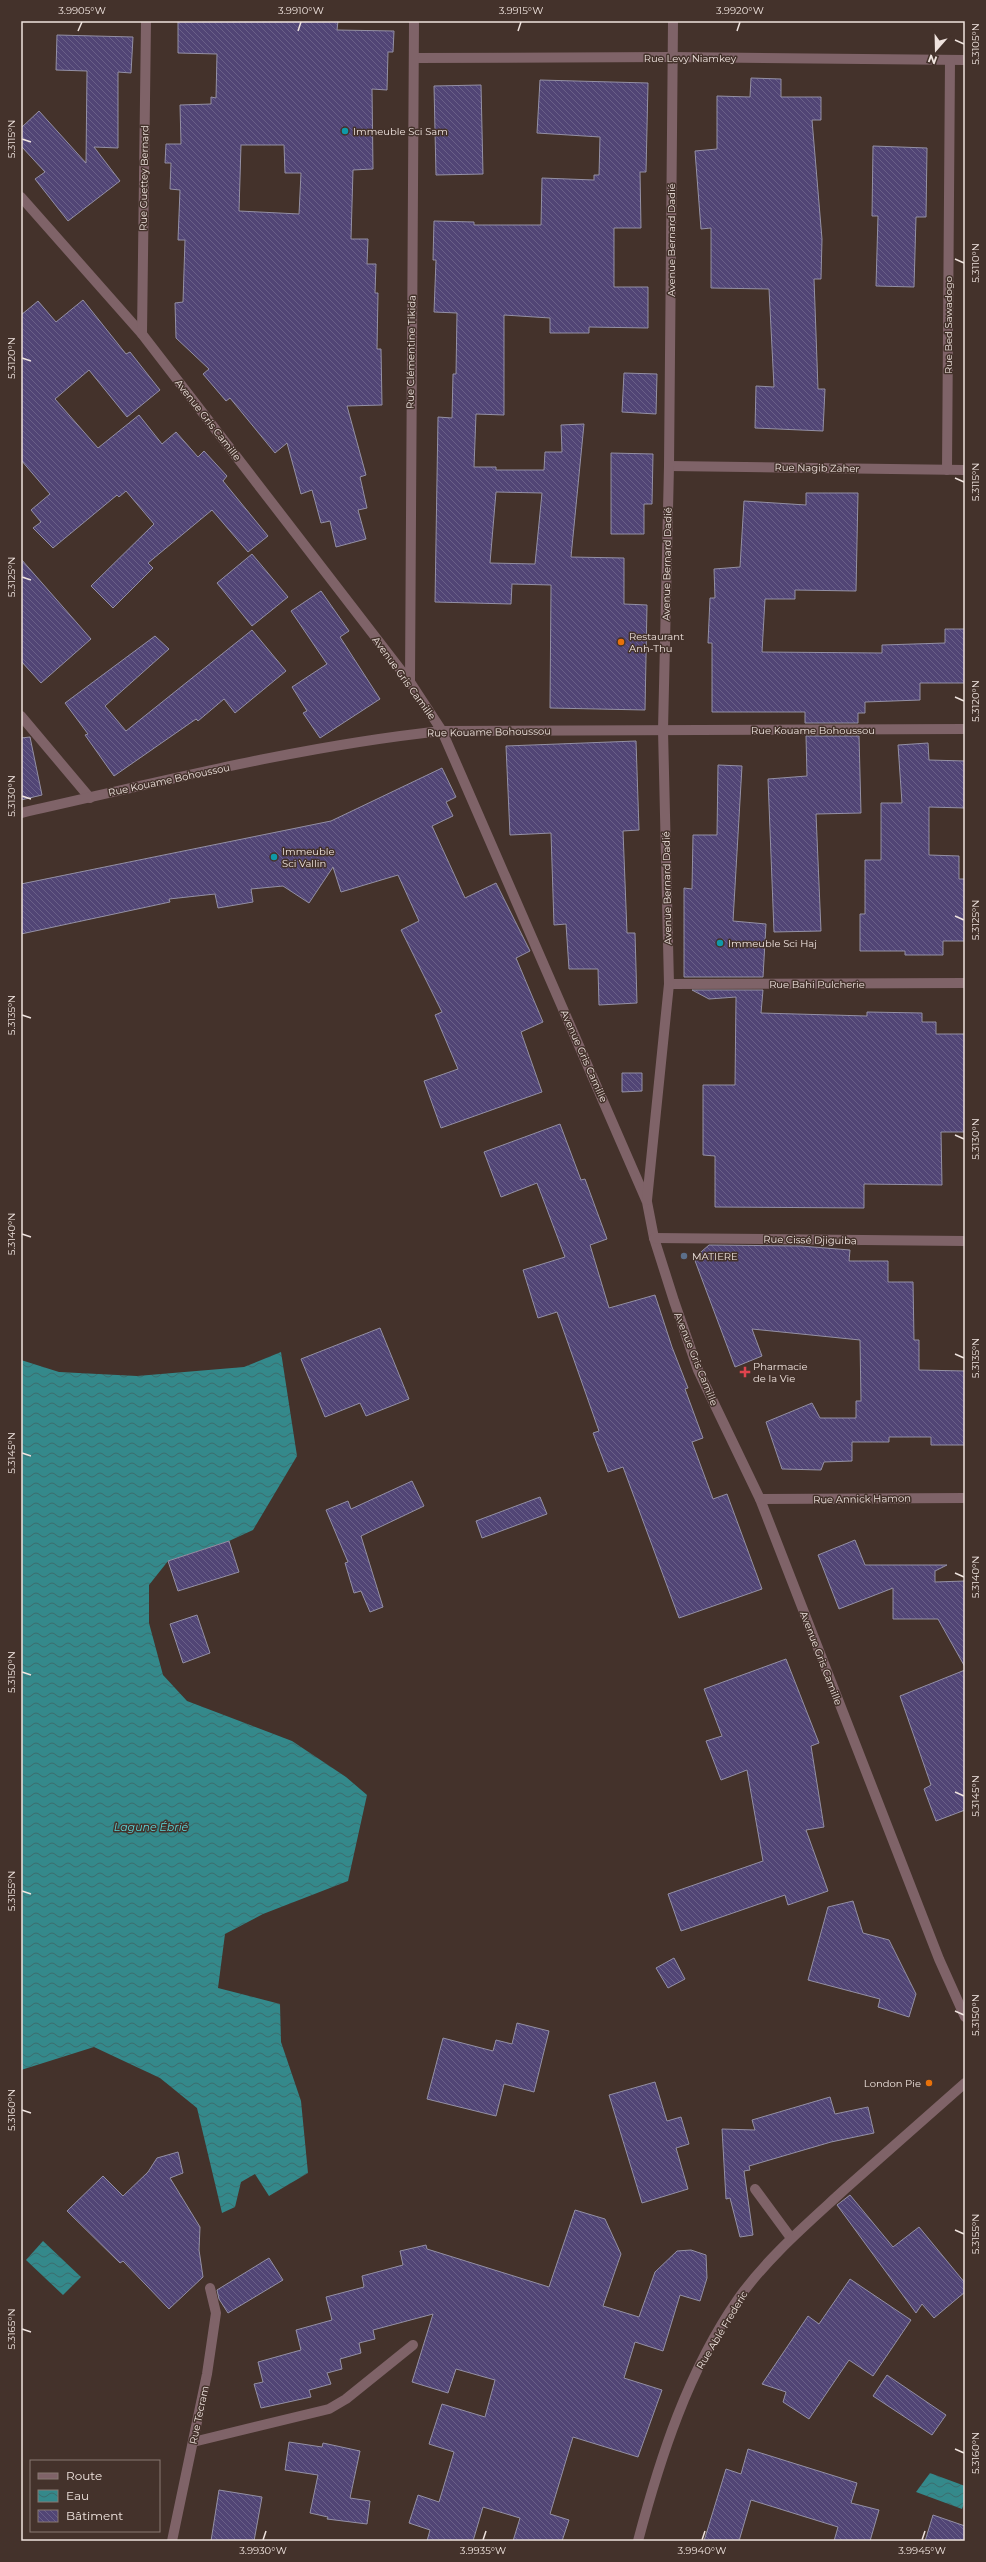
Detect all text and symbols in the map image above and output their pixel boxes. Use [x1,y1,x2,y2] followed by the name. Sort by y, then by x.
[58,4,106,17] text: 3.9905°W
[278,4,324,17] text: 3.9910°W
[499,4,543,17] text: 3.9915°W
[716,4,764,17] text: 3.9920°W
[969,23,982,65] text: 5.3105°N
[916,30,956,70] north arrow
[926,51,939,67] text: N
[644,52,737,65] street label: Rue Levy Niamkey
[5,120,18,158] text: 5.3115°N
[137,125,151,231] street label: Rue Guettey Bernard
[353,125,448,138] place label: Immeuble Sci Sam
[340,126,350,136] marker: Immeuble Sci Sam
[665,183,678,297] street label: Avenue Bernard Dadié
[969,243,982,283] text: 5.3110°N
[942,276,955,374] street label: Rue Bed Sawadogo
[404,295,418,409] street label: Rue Clémentine Tikida
[5,337,18,379] text: 5.3120°N
[172,377,244,463] street label: Avenue Gris Camille
[774,461,860,475] street label: Rue Nagib Zaher
[969,463,982,501] text: 5.3115°N
[660,507,674,621] street label: Avenue Bernard Dadié
[5,557,18,597] text: 5.3125°N
[629,630,684,655] place label: Restaurant Anh-Thu
[369,634,439,722] street label: Avenue Gris Camille
[616,637,626,647] marker: Restaurant Anh-Thu
[969,680,982,722] text: 5.3120°N
[427,724,551,740] street label: Rue Kouame Bohoussou
[751,724,875,737] street label: Rue Kouame Bohoussou
[107,761,231,799] street label: Rue Kouame Bohoussou
[5,775,18,817] text: 5.3130°N
[660,831,674,945] street label: Avenue Bernard Dadié
[282,845,335,870] place label: Immeuble Sci Vallin
[269,852,279,862] marker: Immeuble Sci Vallin
[969,900,982,940] text: 5.3125°N
[728,937,817,950] place label: Immeuble Sci Haj
[715,938,725,948] marker: Immeuble Sci Haj
[769,978,865,991] street label: Rue Bahi Pulcherie
[5,995,18,1035] text: 5.3135°N
[558,1008,610,1104] street label: Avenue Gris Camille
[969,1118,982,1160] text: 5.3130°N
[5,1213,18,1255] text: 5.3140°N
[763,1233,857,1247] street label: Rue Cissé Djiguiba
[692,1250,738,1263] place label: MATIERE
[679,1251,689,1261] marker: MATIERE
[671,1310,721,1408] street label: Avenue Gris Camille
[969,1338,982,1378] text: 5.3135°N
[753,1360,808,1385] place label: Pharmacie de la Vie
[740,1367,750,1377] marker: Pharmacie de la Vie
[5,1432,18,1474] text: 5.3145°N
[813,1492,911,1506] street label: Rue Annick Hamon
[969,1556,982,1598] text: 5.3140°N
[797,1609,845,1707] street label: Avenue Gris Camille
[5,1651,18,1693] text: 5.3150°N
[969,1775,982,1817] text: 5.3145°N
[114,1820,189,1834] water label: Lagune Ébrié
[5,1871,18,1911] text: 5.3155°N
[969,1994,982,2036] text: 5.3150°N
[864,2077,921,2090] place label: London Pie
[924,2078,934,2088] marker: London Pie
[5,2089,18,2131] text: 5.3160°N
[969,2214,982,2254] text: 5.3155°N
[693,2288,751,2372] street label: Rue Ablé Frederic
[5,2308,18,2350] text: 5.3165°N
[186,2385,212,2445] street label: Rue Tecram
[969,2432,982,2474] text: 5.3160°N
[30,2460,160,2532] legend
[66,2468,102,2483] text: Route
[66,2488,89,2503] text: Eau
[66,2508,123,2523] text: Bâtiment
[239,2544,287,2557] text: 3.9930°W
[460,2544,506,2557] text: 3.9935°W
[678,2544,726,2557] text: 3.9940°W
[898,2544,946,2557] text: 3.9945°W

